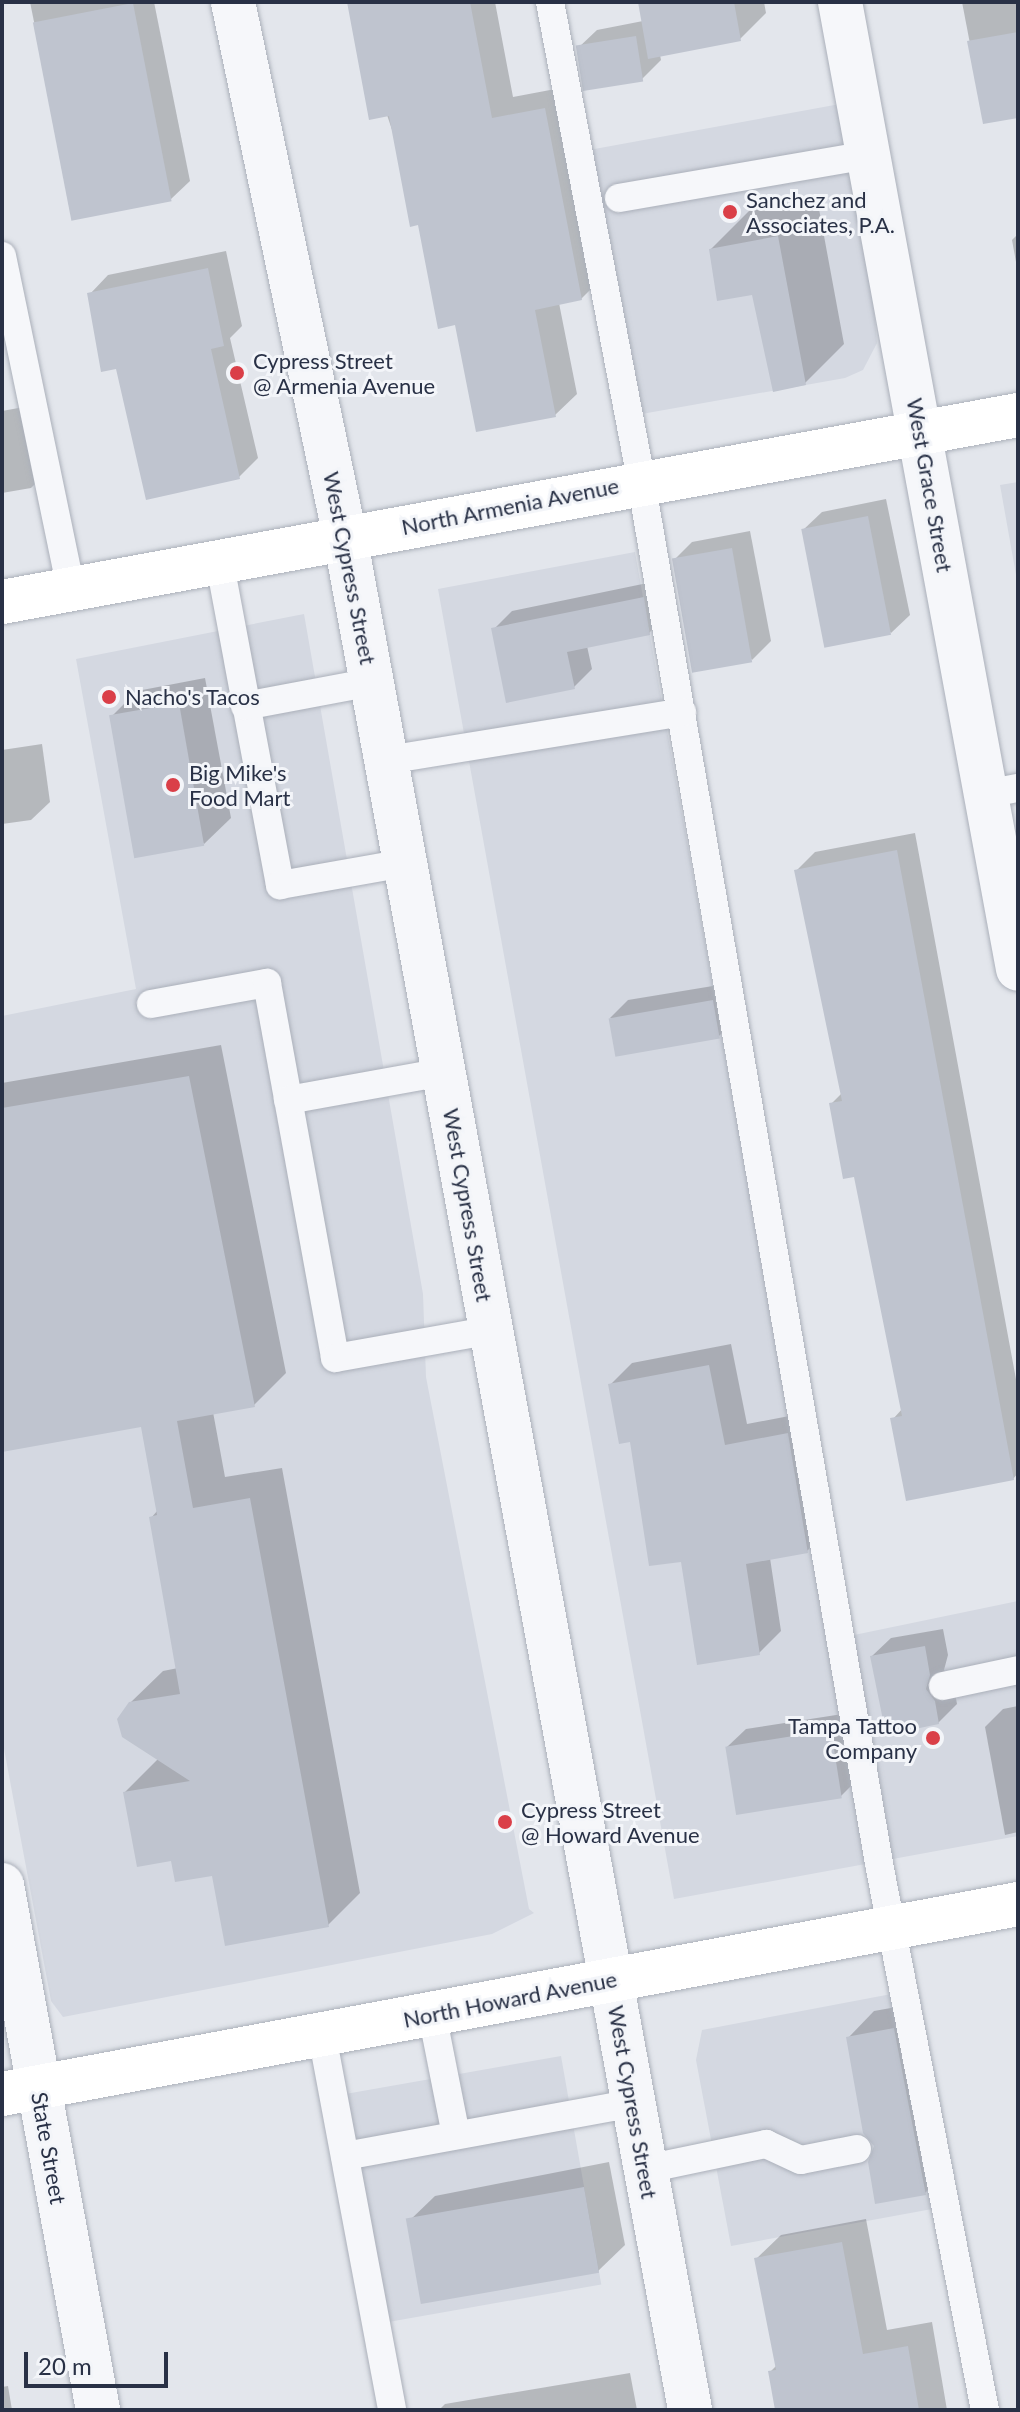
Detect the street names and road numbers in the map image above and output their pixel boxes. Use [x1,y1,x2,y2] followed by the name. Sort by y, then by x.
[902,396,958,574] street label: West Grace Street
[318,469,382,667] street label: West Cypress Street
[398,472,622,540] street label: North Armenia Avenue
[438,1106,498,1304] street label: West Cypress Street
[401,1965,619,2033] street label: North Howard Avenue
[603,2003,663,2201] street label: West Cypress Street
[26,2090,72,2206] street label: State Street

